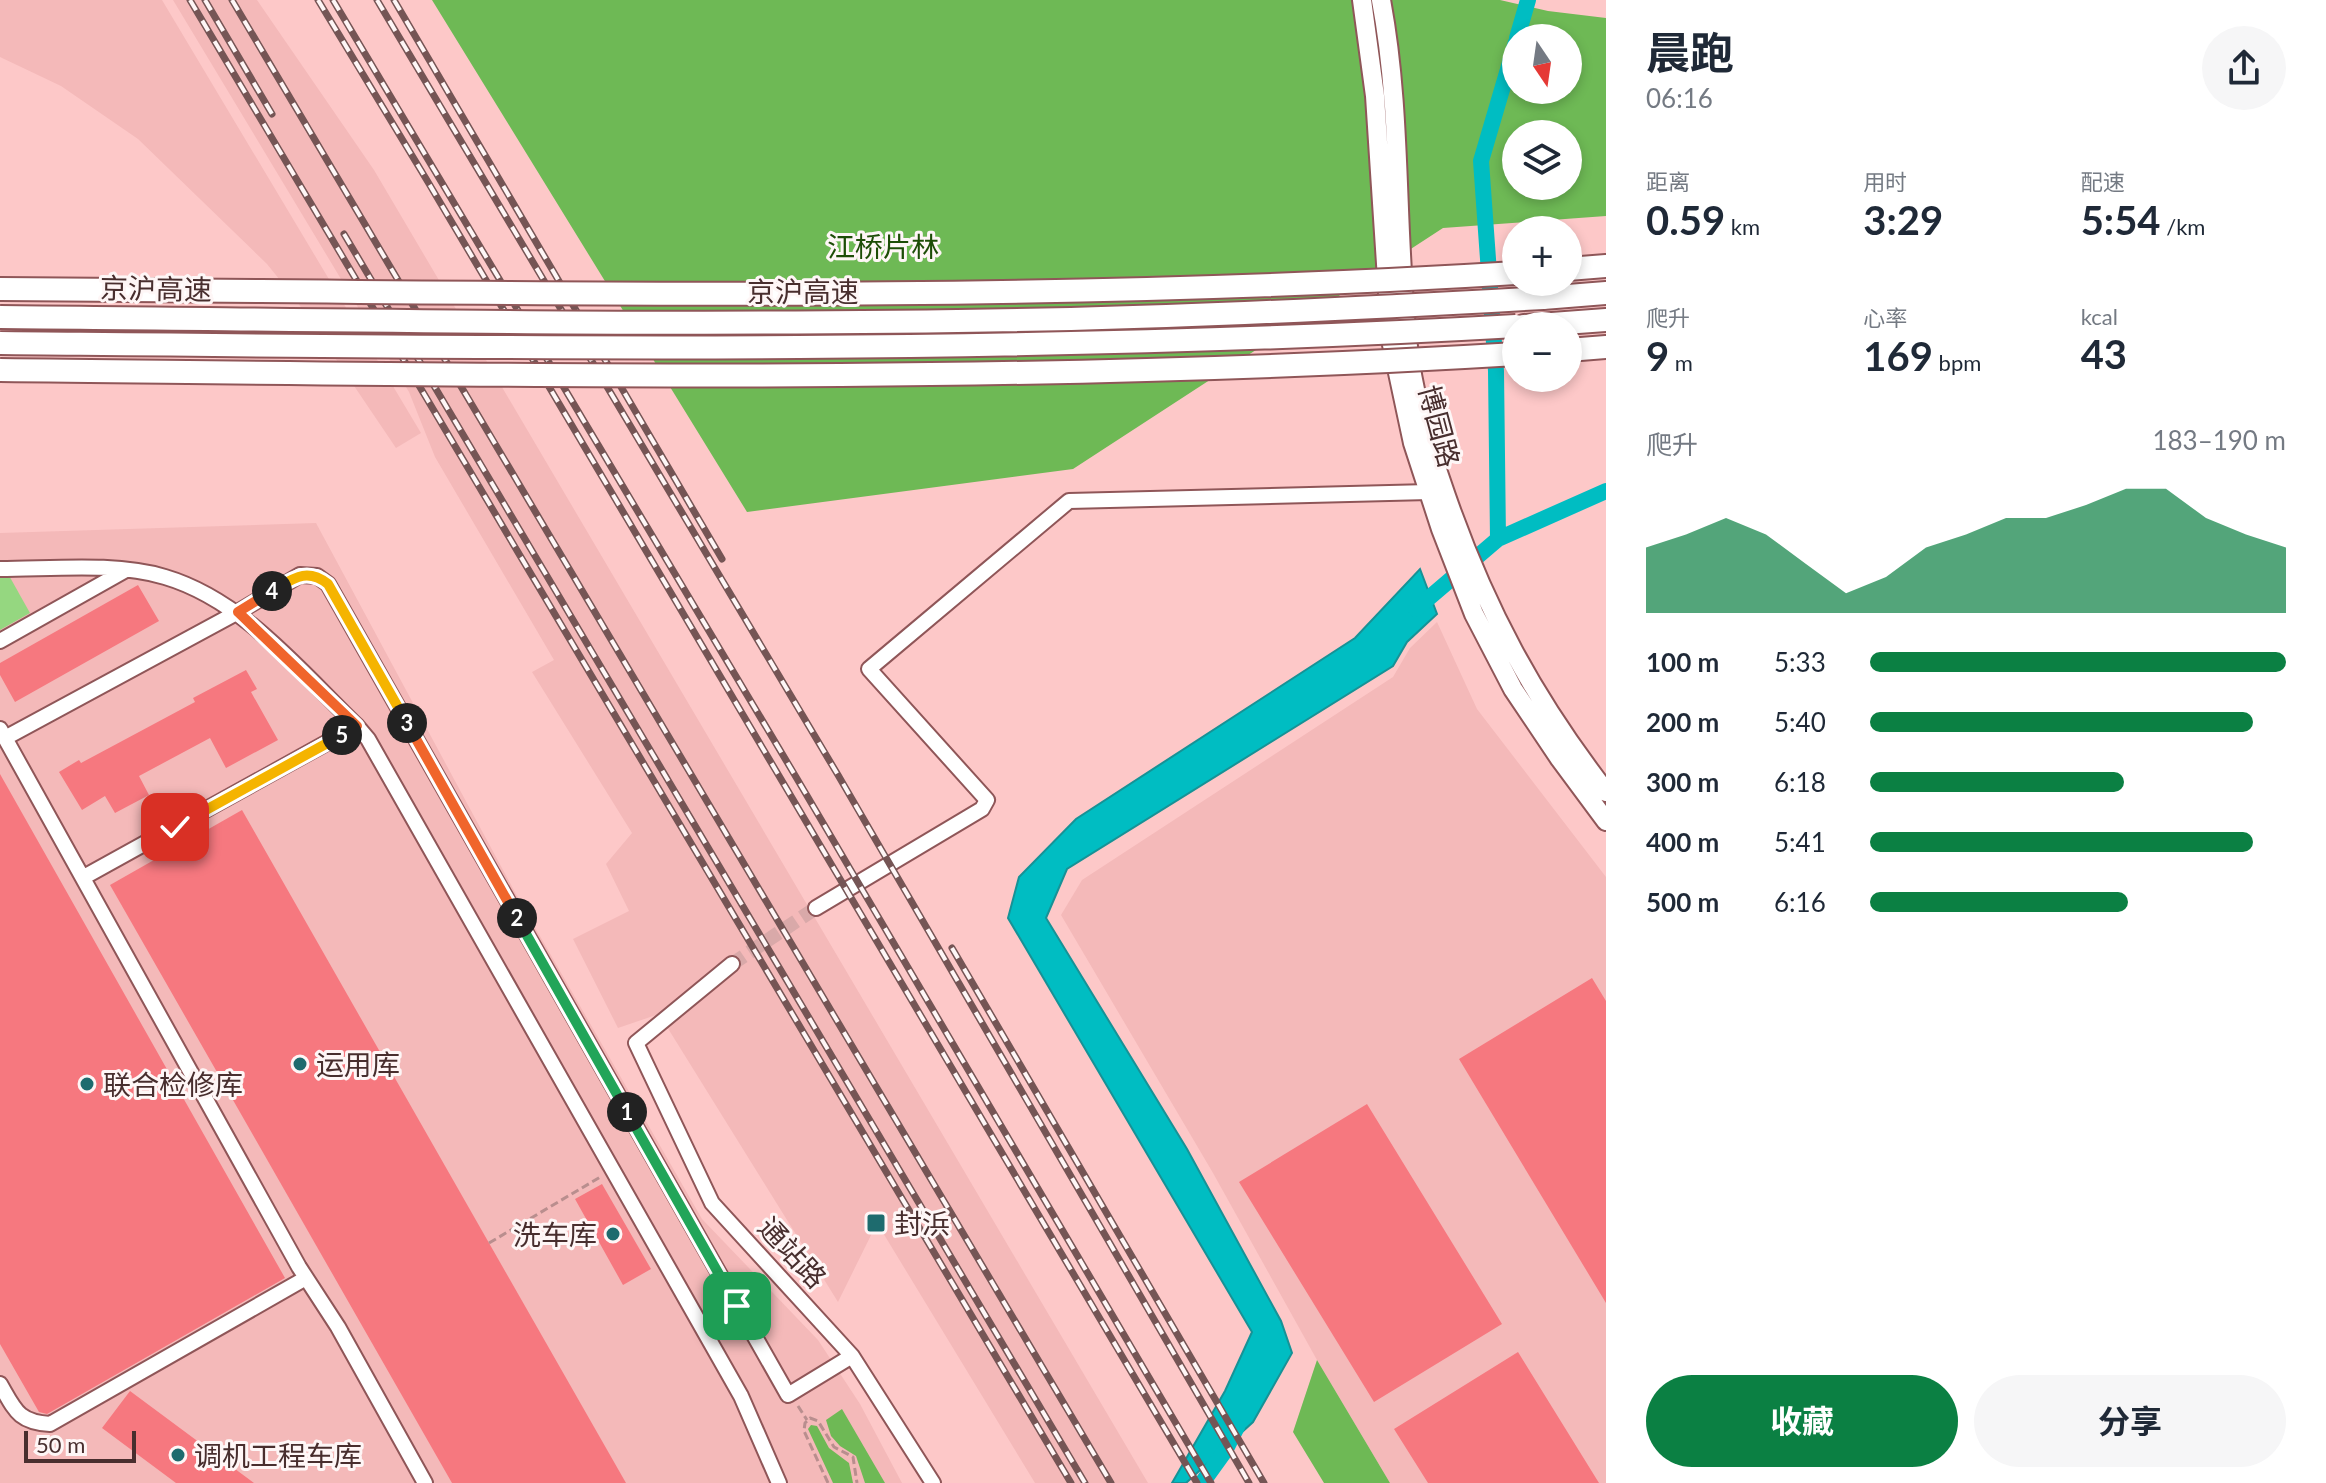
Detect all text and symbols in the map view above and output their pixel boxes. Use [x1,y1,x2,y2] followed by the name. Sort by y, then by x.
[1502,24,1582,104] north arrow
[1502,24,1582,392] map controls
[1646,26,1734,78] text: 晨跑
[2202,26,2286,110] button: share
[1646,82,1713,114] text: 06:16
[1502,120,1582,200] button: layers
[1646,168,1690,195] text: 距离
[1863,168,1907,195] text: 用时
[2081,168,2125,195] text: 配速
[1646,196,1725,244] text: 0.59
[1863,196,1943,244] text: 3:29
[2081,196,2161,244] text: 5:54
[1725,213,1760,240] text: km
[2161,213,2205,240] text: /km
[1502,216,1582,296] button: +
[827,229,939,263] park label: 江桥片林
[100,270,212,306] street label: 京沪高速
[747,274,859,308] street label: 京沪高速
[2081,303,2118,330] text: kcal
[1646,304,1690,331] text: 爬升
[1863,304,1907,331] text: 心率
[1502,312,1582,392] button: −
[2081,330,2127,378] text: 43
[1646,332,1669,380] text: 9
[1863,332,1933,380] text: 169
[1669,349,1693,376] text: m
[1933,349,1981,376] text: bpm
[1413,381,1467,471] street label: 博园路
[2152,424,2286,456] text: 183–190 m
[1646,428,1698,460] text: 爬升
[252,571,292,611] pin: 4
[266,577,278,604] text: 4
[1646,646,1719,678] text: 100 m
[1774,646,1826,678] text: 5:33
[387,703,427,743] pin: 3
[1646,706,1719,738] text: 200 m
[1774,706,1826,738] text: 5:40
[401,709,413,736] text: 3
[322,715,362,755] pin: 5
[336,721,348,748] text: 5
[1646,766,1719,798] text: 300 m
[1774,766,1826,798] text: 6:18
[141,793,209,861] pin
[153,805,197,849] icon: check
[1646,826,1719,858] text: 400 m
[1774,826,1826,858] text: 5:41
[1646,886,1719,918] text: 500 m
[1774,886,1826,918] text: 6:16
[497,898,537,938] pin: 2
[511,904,523,931] text: 2
[316,1047,400,1081] place label: 运用库
[291,1055,309,1073] marker: 运用库
[103,1067,243,1101] place label: 联合检修库
[78,1075,96,1093] marker: 联合检修库
[607,1092,647,1132] pin: 1
[621,1098,633,1125] text: 1
[894,1206,950,1240] place label: 封浜
[752,1210,834,1294] street label: 通站路
[865,1212,887,1234] marker: 封浜
[513,1217,597,1251] place label: 洗车库
[604,1225,622,1243] marker: 洗车库
[703,1272,771,1340] pin
[715,1284,759,1328] icon: arrive
[1646,1375,1958,1467] button: 收藏
[1974,1375,2286,1467] button: 分享
[24,1427,136,1463] scale bar
[36,1431,85,1458] text: 50 m
[194,1438,362,1472] place label: 调机工程车库
[169,1446,187,1464] marker: 调机工程车库

